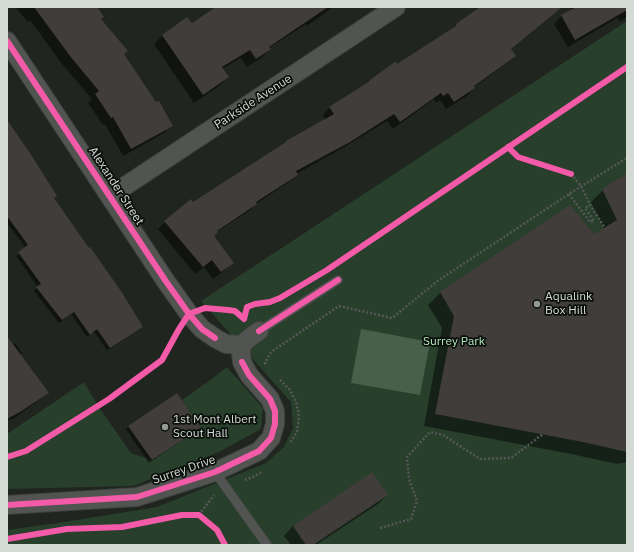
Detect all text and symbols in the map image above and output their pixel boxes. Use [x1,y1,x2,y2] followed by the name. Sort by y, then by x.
[212,72,294,132] street label: Parkside Avenue
[85,144,147,228] street label: Alexander Street
[545,290,592,318] place label: Aqualink Box Hill
[532,299,542,309] marker: Aqualink Box Hill
[423,335,485,349] park label: Surrey Park
[173,413,256,441] place label: 1st Mont Albert Scout Hall
[160,422,170,432] marker: 1st Mont Albert Scout Hall
[151,452,217,488] street label: Surrey Drive

